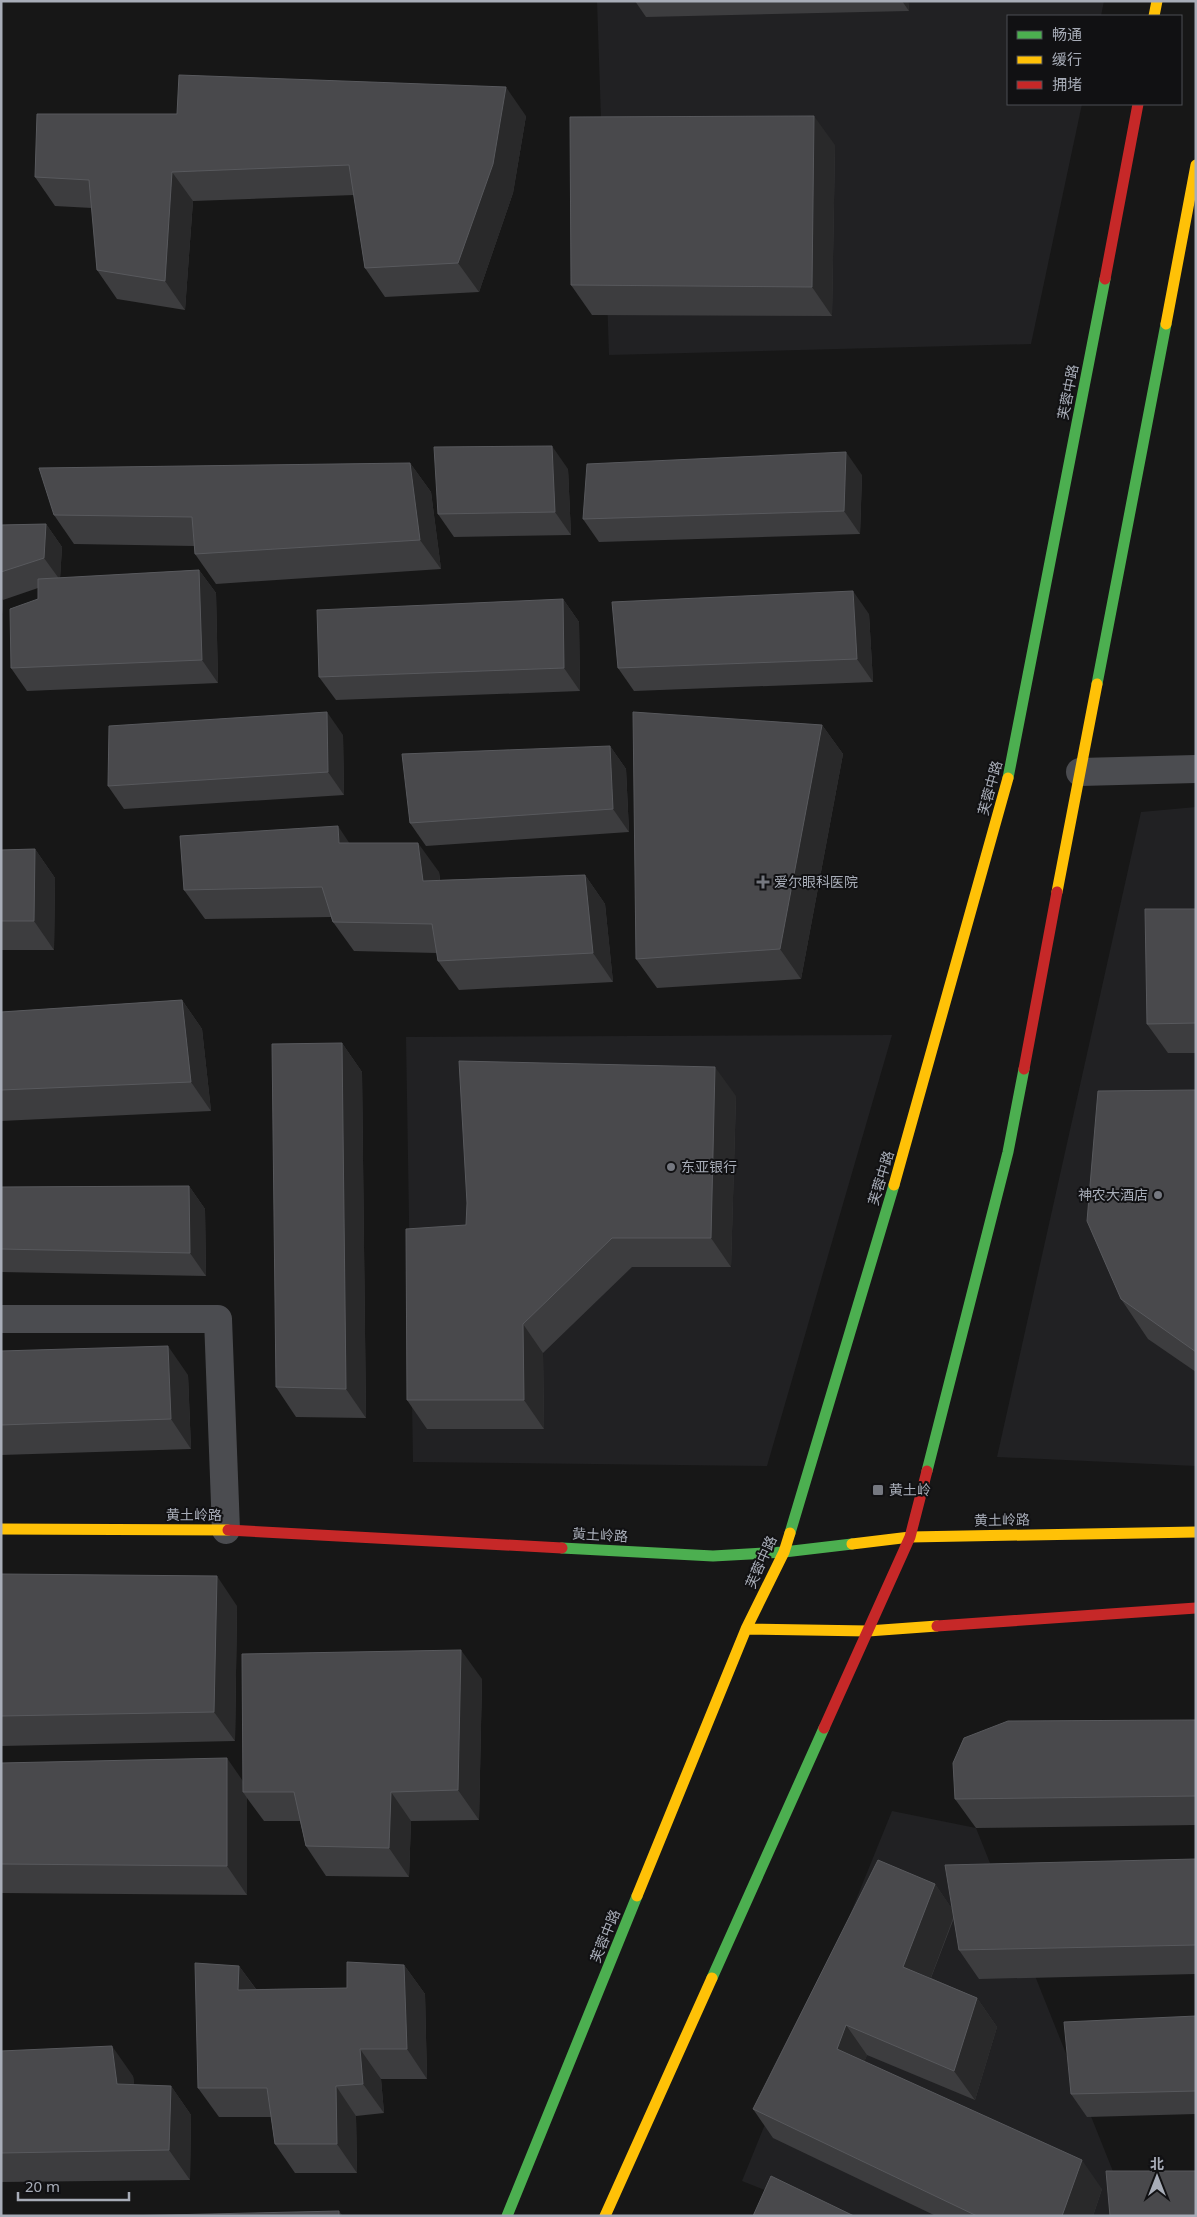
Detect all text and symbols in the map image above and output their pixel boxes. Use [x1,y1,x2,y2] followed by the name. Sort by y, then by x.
[1007,15,1182,105] legend
[1052,24,1082,44] text: 畅通
[1052,49,1082,69] text: 缓行
[1052,74,1082,94] text: 拥堵
[1053,363,1082,421] street label: 芙蓉中路
[973,758,1006,817] street label: 芙蓉中路
[774,872,858,891] place label: 爱尔眼科医院
[756,875,770,889] marker: 爱尔眼科医院
[863,1148,898,1207] street label: 芙蓉中路
[681,1157,737,1176] place label: 东亚银行
[665,1161,677,1173] marker: 东亚银行
[1078,1185,1148,1204] place label: 神农大酒店
[1152,1189,1164,1201] marker: 神农大酒店
[889,1480,931,1499] place label: 黄土岭
[871,1483,885,1497] marker: 黄土岭
[166,1505,222,1524] street label: 黄土岭路
[974,1510,1030,1529] street label: 黄土岭路
[572,1524,628,1545] street label: 黄土岭路
[740,1532,781,1591] street label: 芙蓉中路
[585,1906,624,1965] street label: 芙蓉中路
[1132,2152,1182,2202] north arrow
[1150,2154,1164,2173] text: 北
[18,2170,129,2202] scale bar
[25,2176,60,2196] text: 20 m

